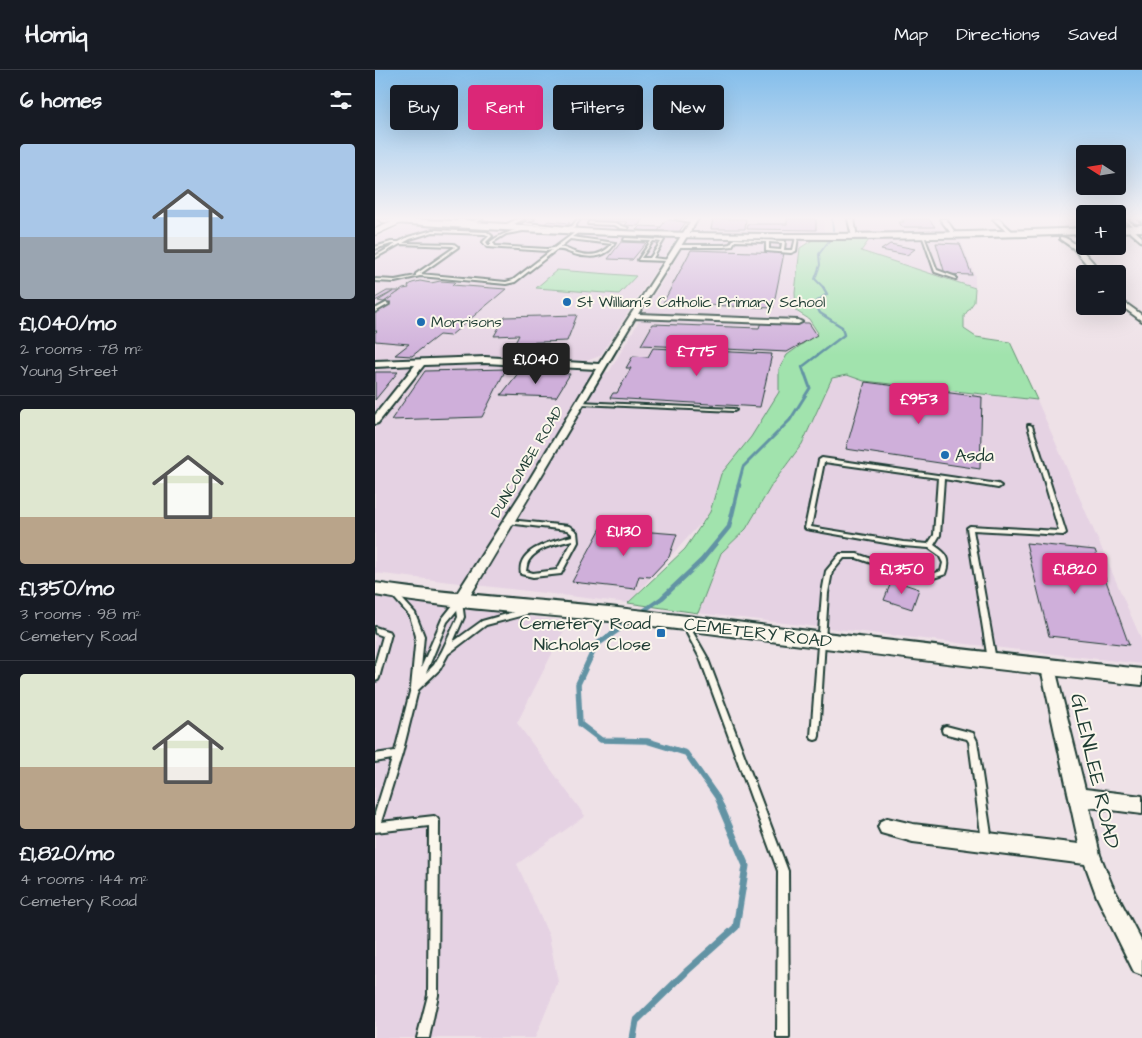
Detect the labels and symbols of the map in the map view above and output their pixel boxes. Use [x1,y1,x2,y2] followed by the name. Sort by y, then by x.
[1076,145,1126,195] north arrow
[577,292,825,314] place label: St William's Catholic Primary School
[561,296,573,308] marker: St William's Catholic Primary School
[431,312,502,333] place label: Morrisons
[415,316,427,328] marker: Morrisons
[667,334,727,377] pin: £775
[495,342,577,385] pin: £1,040
[889,382,949,425] pin: £953
[485,402,569,522] street label: DUNCOMBE ROAD
[955,443,994,468] place label: Asda
[939,449,951,461] marker: Asda
[583,514,665,557] pin: £1,130
[861,552,943,595] pin: £1,350
[1034,552,1116,595] pin: £1,820
[519,611,651,657] place label: Cemetery Road Nicholas Close
[683,612,834,654] street label: CEMETERY ROAD
[655,627,667,639] marker: Cemetery Road Nicholas Close
[1063,690,1127,852] street label: GLENLEE ROAD

